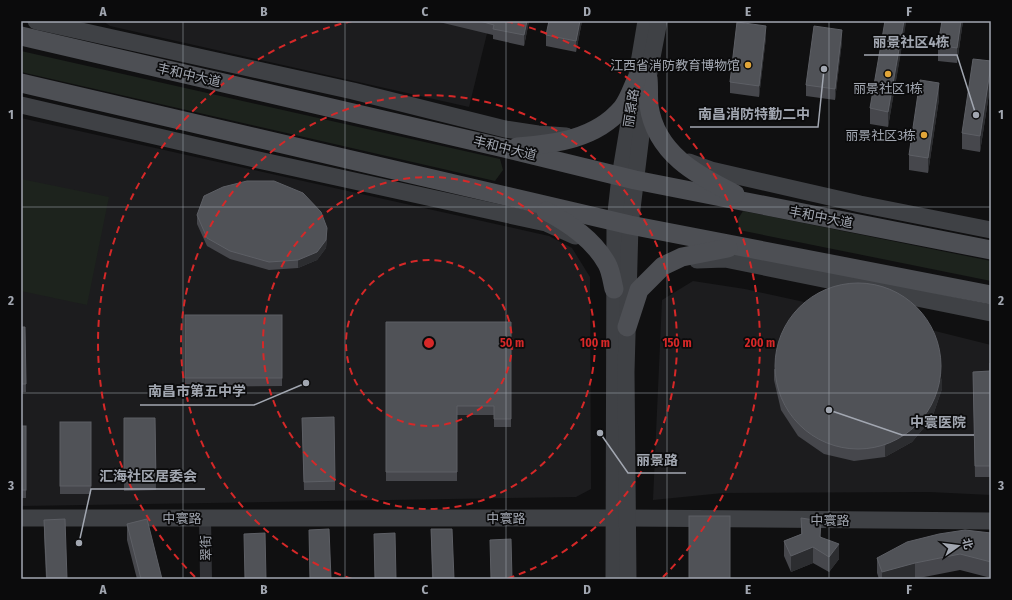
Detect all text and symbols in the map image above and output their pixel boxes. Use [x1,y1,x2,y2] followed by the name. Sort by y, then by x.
[98,4,107,19] text: A
[260,4,268,19] text: B
[422,4,429,19] text: C
[583,4,591,19] text: D
[745,4,751,19] text: E
[906,4,912,19] text: F
[864,29,957,55] callout: 丽景社区4栋
[872,34,950,51] text: 丽景社区4栋
[610,58,740,73] place label: 江西省消防教育博物馆
[156,60,222,90] street label: 丰和中大道
[743,60,753,70] marker: 江西省消防教育博物馆
[883,69,893,79] marker: 丽景社区1栋
[853,81,923,96] place label: 丽景社区1栋
[621,88,641,128] street label: 丽景路
[690,101,818,127] callout: 南昌消防特勤二中
[698,106,810,123] text: 南昌消防特勤二中
[8,107,14,122] text: 1
[998,107,1004,122] text: 1
[845,128,916,143] place label: 丽景社区3栋
[919,130,929,140] marker: 丽景社区3栋
[472,133,538,163] street label: 丰和中大道
[788,203,854,231] street label: 丰和中大道
[7,293,14,308] text: 2
[997,293,1004,308] text: 2
[422,336,436,350] centre of rings
[500,336,524,350] text: 50 m
[580,336,610,350] text: 100 m
[662,336,692,350] text: 150 m
[744,336,775,350] text: 200 m
[140,379,254,405] callout: 南昌市第五中学
[148,383,246,400] text: 南昌市第五中学
[902,409,974,435] callout: 中寰医院
[910,414,966,431] text: 中寰医院
[628,447,686,473] callout: 丽景路
[636,452,678,469] text: 丽景路
[91,463,205,489] callout: 汇海社区居委会
[99,468,197,485] text: 汇海社区居委会
[7,478,14,493] text: 3
[997,478,1004,493] text: 3
[162,511,202,526] street label: 中寰路
[486,511,526,526] street label: 中寰路
[810,513,850,528] street label: 中寰路
[938,526,978,566] north arrow
[198,535,214,561] street label: 翠街
[960,537,975,551] text: 北
[98,582,107,597] text: A
[260,582,268,597] text: B
[422,582,429,597] text: C
[583,582,591,597] text: D
[745,582,751,597] text: E
[906,582,912,597] text: F

